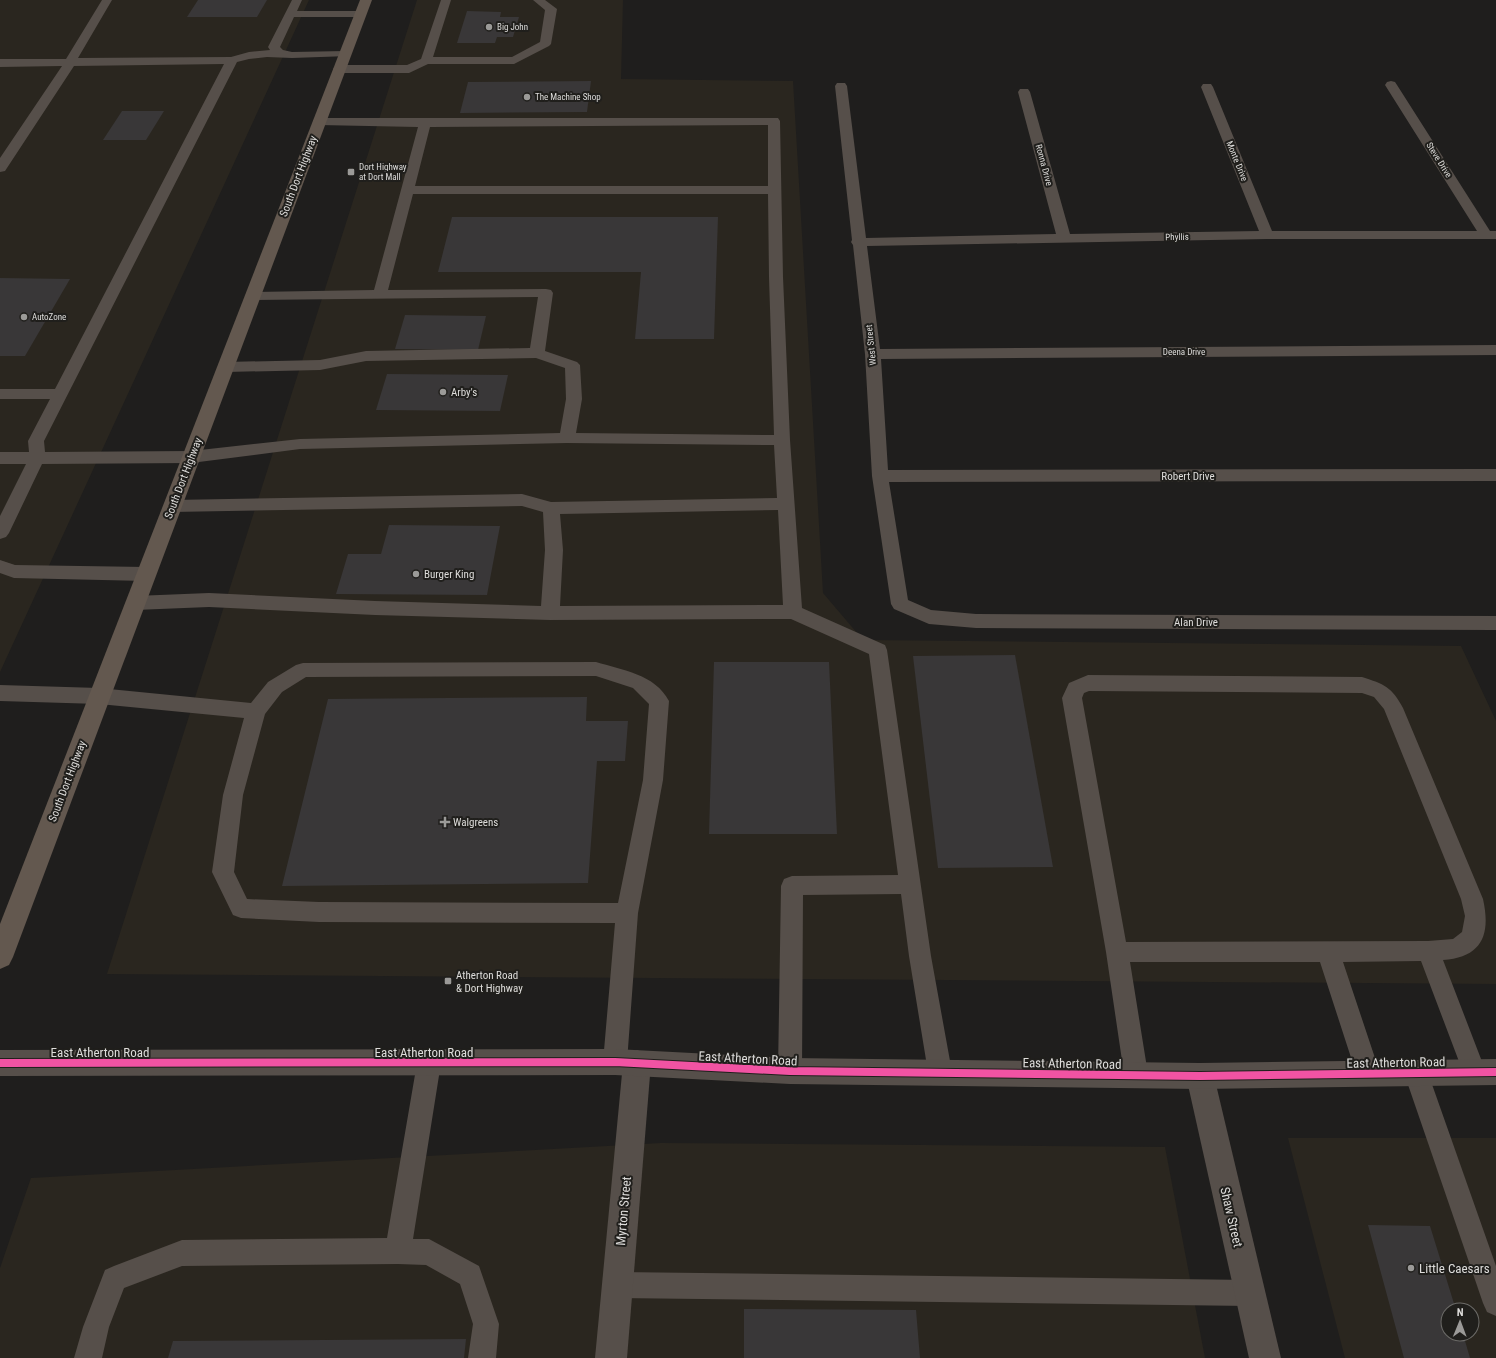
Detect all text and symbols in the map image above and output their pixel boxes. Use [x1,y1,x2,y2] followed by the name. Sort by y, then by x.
[484,22,494,32] marker: Big John
[497,22,528,32] place label: Big John
[522,92,532,102] marker: The Machine Shop
[535,92,601,102] place label: The Machine Shop
[277,133,320,219] street label: South Dort Highway
[1224,139,1250,183] street label: Monte Drive
[1424,141,1454,179] street label: Steve Drive
[1034,143,1054,187] street label: Ronna Drive
[359,162,407,182] place label: Dort Highway at Dort Mall
[346,167,356,177] marker: Dort Highway at Dort Mall
[1165,232,1189,242] street label: Phyllis
[19,312,29,322] marker: AutoZone
[32,312,66,322] place label: AutoZone
[864,324,878,366] street label: West Street
[1163,347,1205,357] street label: Deena Drive
[451,386,477,399] place label: Arby's
[438,387,448,397] marker: Arby's
[162,435,205,521] street label: South Dort Highway
[1161,470,1215,483] street label: Robert Drive
[424,568,474,581] place label: Burger King
[411,569,421,579] marker: Burger King
[1174,616,1218,629] street label: Alan Drive
[46,738,89,824] street label: South Dort Highway
[453,816,498,829] place label: Walgreens
[440,817,450,827] marker: Walgreens
[456,969,523,995] place label: Atherton Road & Dort Highway
[443,976,453,986] marker: Atherton Road & Dort Highway
[51,1045,149,1060] street label: East Atherton Road
[375,1045,473,1060] street label: East Atherton Road
[698,1048,798,1069] street label: East Atherton Road
[1346,1054,1446,1071] street label: East Atherton Road
[1022,1055,1122,1072] street label: East Atherton Road
[613,1176,634,1246] street label: Myrton Street
[1217,1186,1246,1249] street label: Shaw Street
[1419,1261,1490,1276] place label: Little Caesars
[1406,1263,1416,1273] marker: Little Caesars
[1440,1302,1480,1342] north arrow
[1457,1306,1464,1319] text: N

